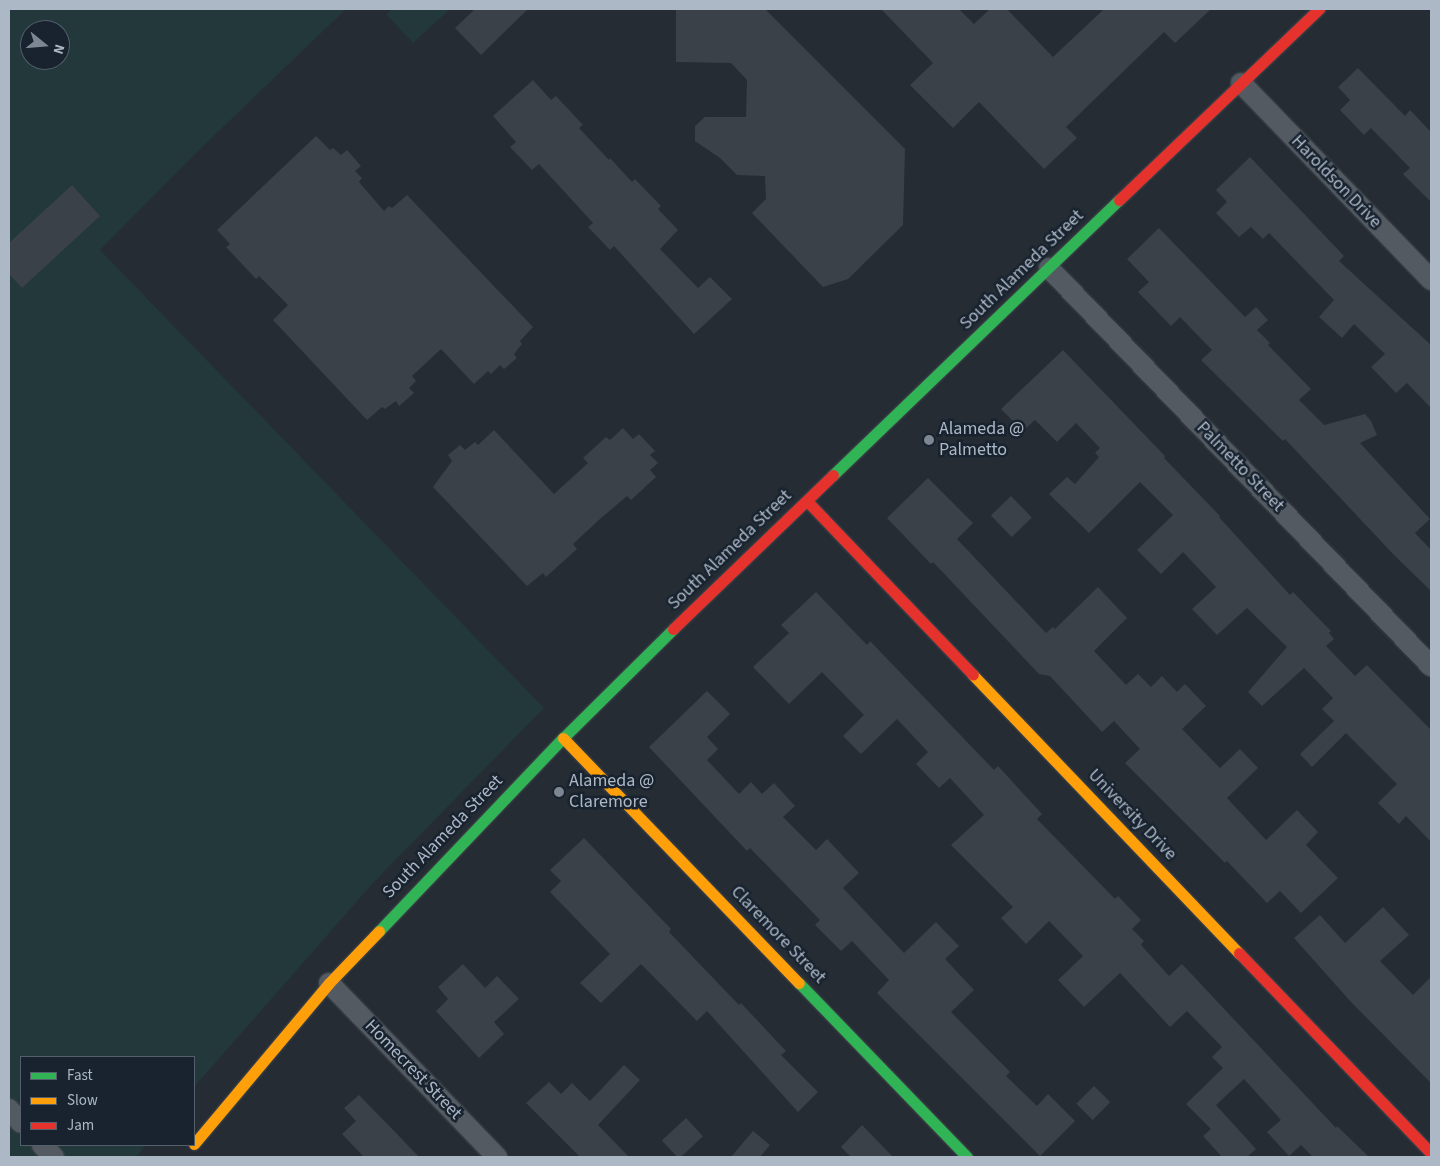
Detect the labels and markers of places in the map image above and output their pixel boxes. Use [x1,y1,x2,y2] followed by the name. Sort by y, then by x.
[939,419,1024,462] place label: Alameda @ Palmetto
[923,434,935,446] marker: Alameda @ Palmetto
[569,771,654,814] place label: Alameda @ Claremore
[553,786,565,798] marker: Alameda @ Claremore

